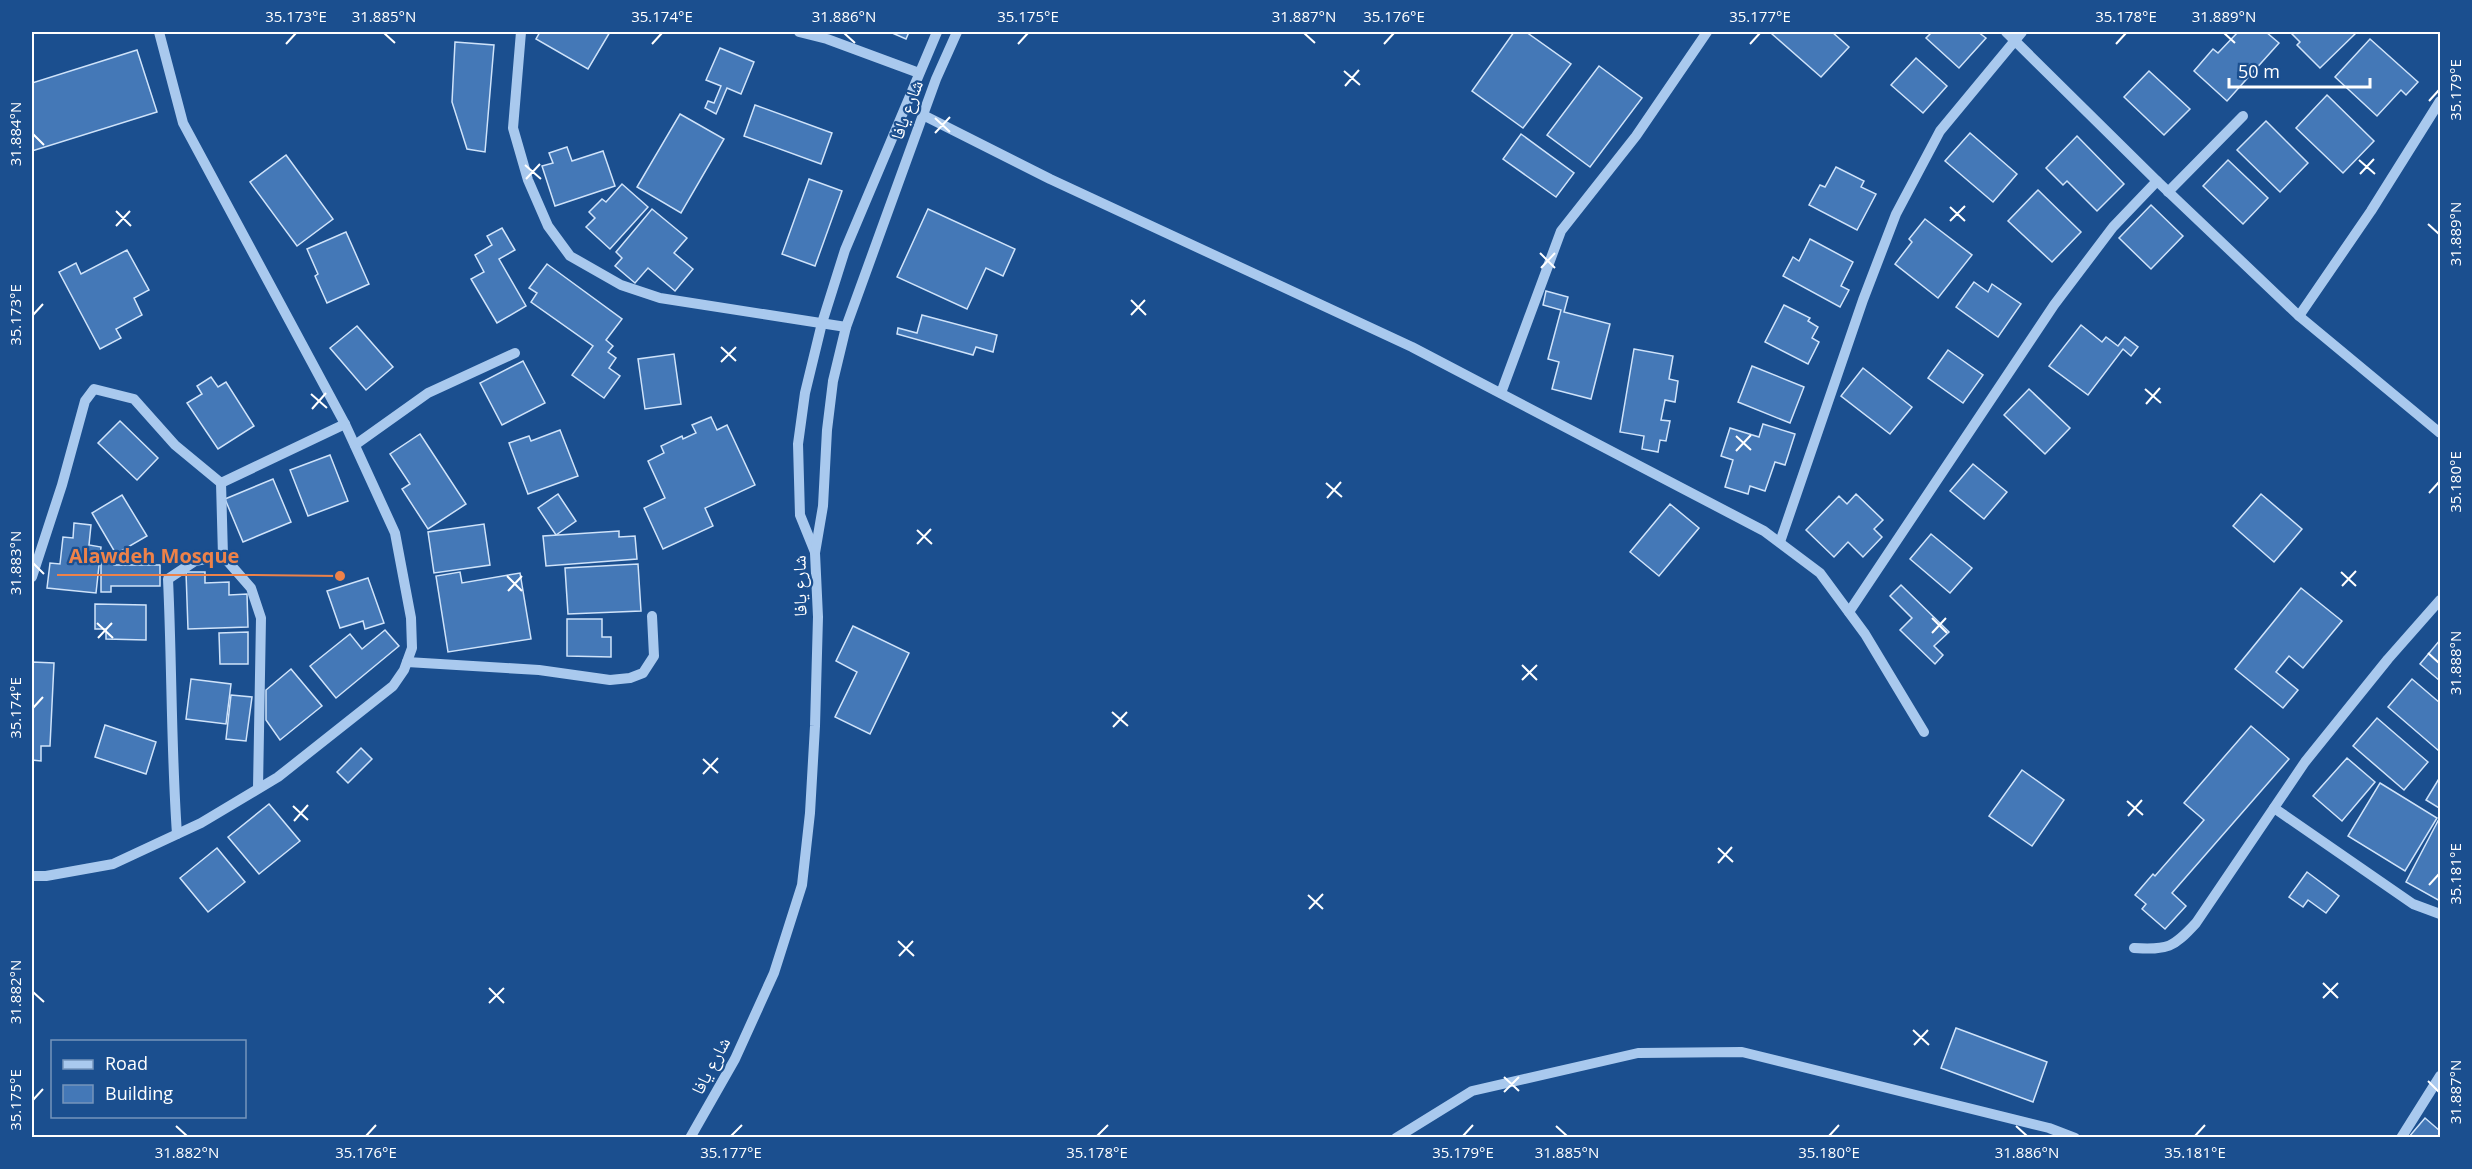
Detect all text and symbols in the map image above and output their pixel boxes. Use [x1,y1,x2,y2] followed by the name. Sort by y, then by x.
[265,6,327,26] text: 35.173°E
[352,6,416,26] text: 31.885°N
[631,6,693,26] text: 35.174°E
[812,6,876,26] text: 31.886°N
[997,6,1059,26] text: 35.175°E
[1272,6,1336,26] text: 31.887°N
[1363,6,1425,26] text: 35.176°E
[1729,6,1791,26] text: 35.177°E
[2095,6,2157,26] text: 35.178°E
[2192,6,2256,26] text: 31.889°N
[2229,51,2370,89] scale bar
[2238,59,2280,83] text: 50 m
[2445,59,2465,121] text: 35.179°E
[884,77,928,143] street label: شارع يافا
[5,102,25,166] text: 31.884°N
[2445,202,2465,266] text: 31.889°N
[5,284,25,346] text: 35.173°E
[2445,451,2465,513] text: 35.180°E
[5,531,25,595] text: 31.883°N
[57,537,252,575] callout: Alawdeh Mosque
[69,542,239,569] text: Alawdeh Mosque
[786,555,812,617] street label: شارع يافا
[2445,631,2465,695] text: 31.888°N
[5,677,25,739] text: 35.174°E
[2445,843,2465,905] text: 35.181°E
[5,960,25,1024] text: 31.882°N
[685,1033,735,1098] street label: شارع يافا
[51,1040,246,1118] legend
[105,1051,148,1075] text: Road
[2445,1060,2465,1124] text: 31.887°N
[5,1069,25,1131] text: 35.175°E
[105,1081,173,1105] text: Building
[155,1142,219,1162] text: 31.882°N
[335,1142,397,1162] text: 35.176°E
[700,1142,762,1162] text: 35.177°E
[1066,1142,1128,1162] text: 35.178°E
[1432,1142,1494,1162] text: 35.179°E
[1535,1142,1599,1162] text: 31.885°N
[1798,1142,1860,1162] text: 35.180°E
[1995,1142,2059,1162] text: 31.886°N
[2164,1142,2226,1162] text: 35.181°E

